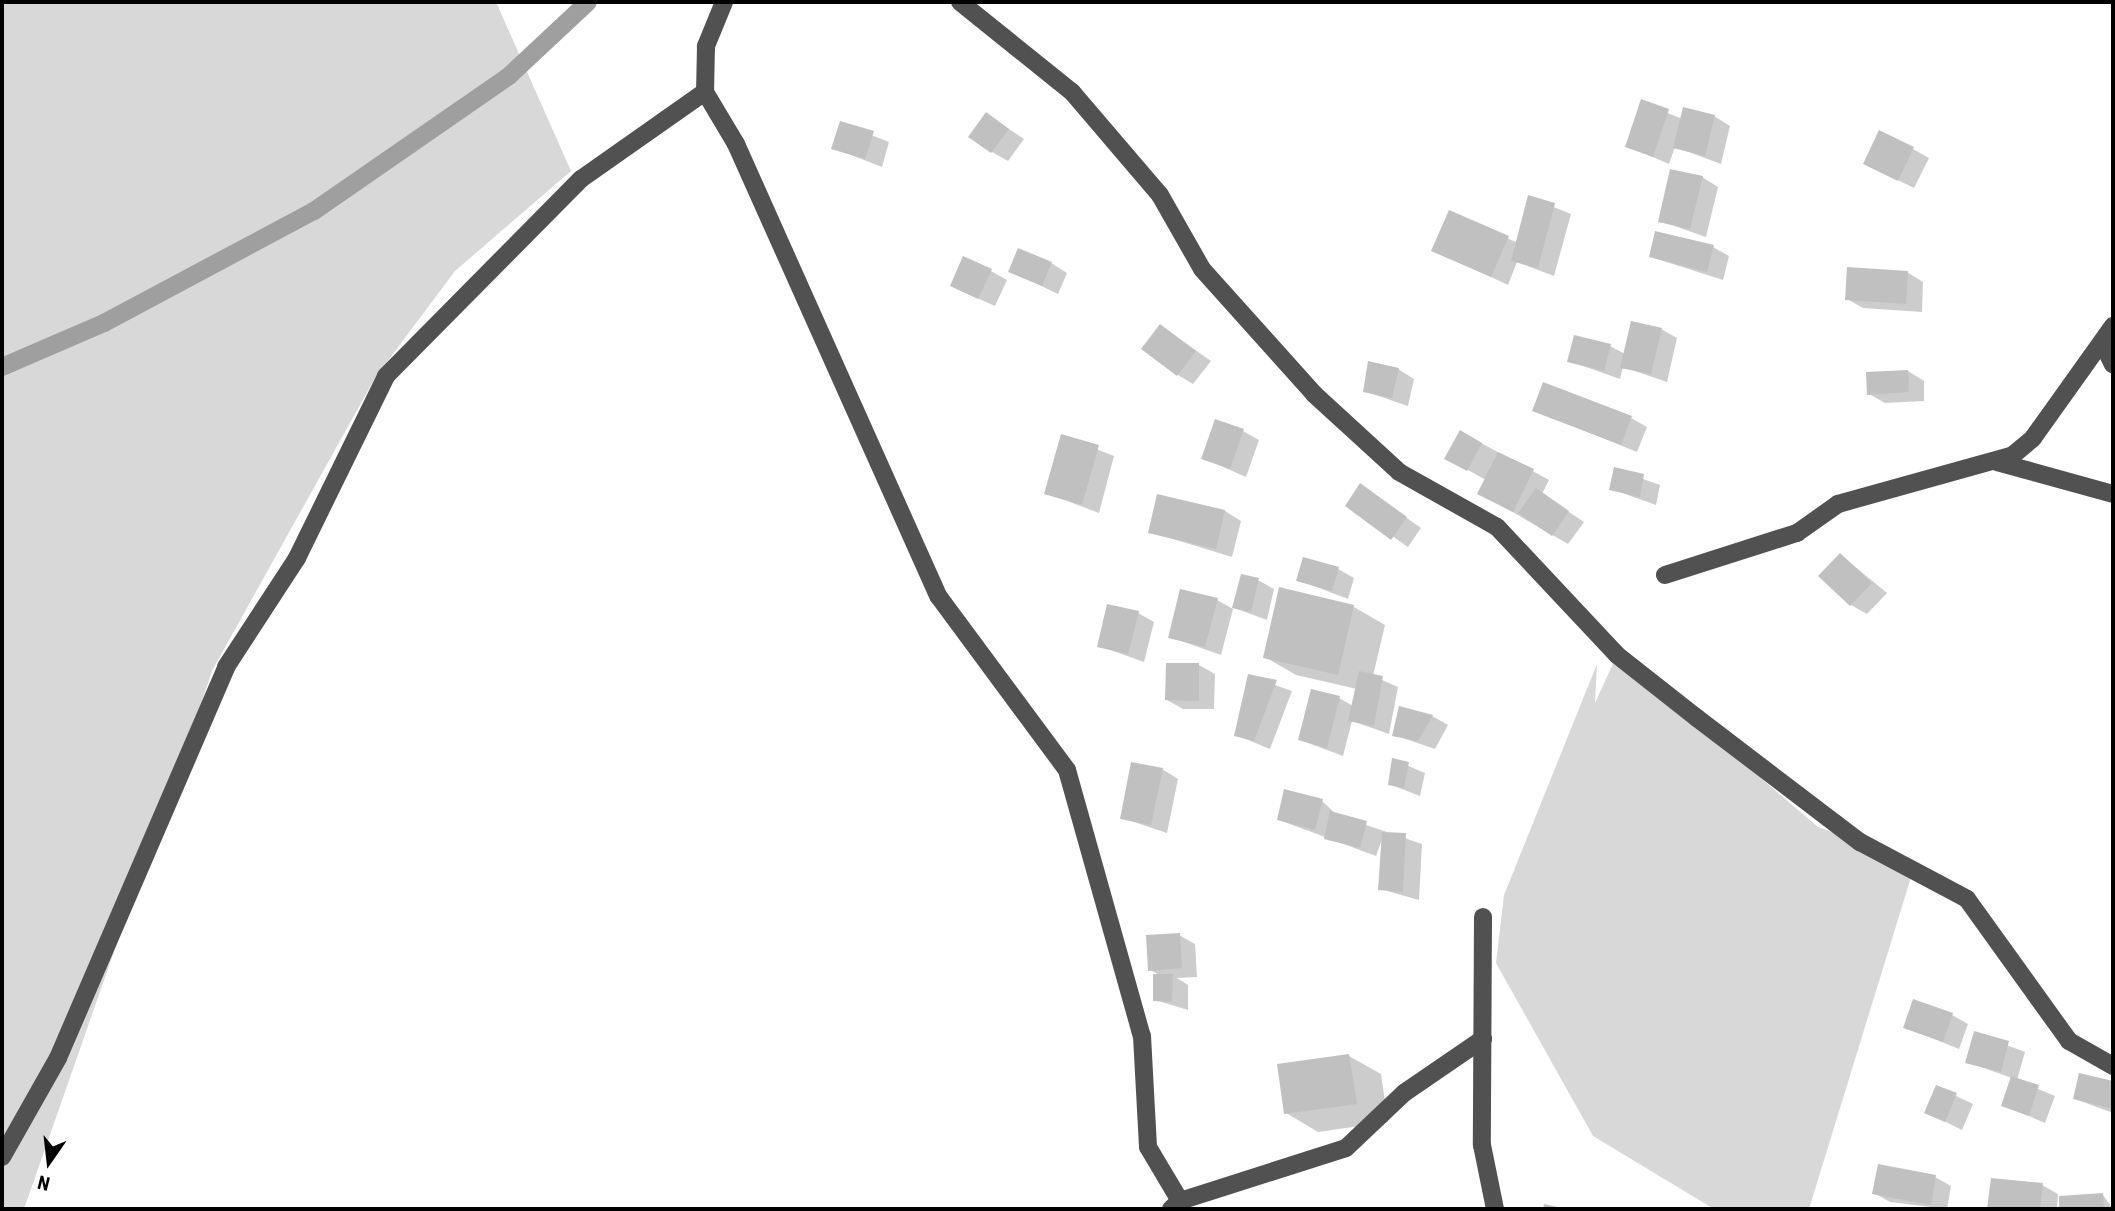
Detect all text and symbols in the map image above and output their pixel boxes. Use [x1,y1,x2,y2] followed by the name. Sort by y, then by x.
[14,1127,84,1197] north arrow
[35,1170,52,1195] text: N

